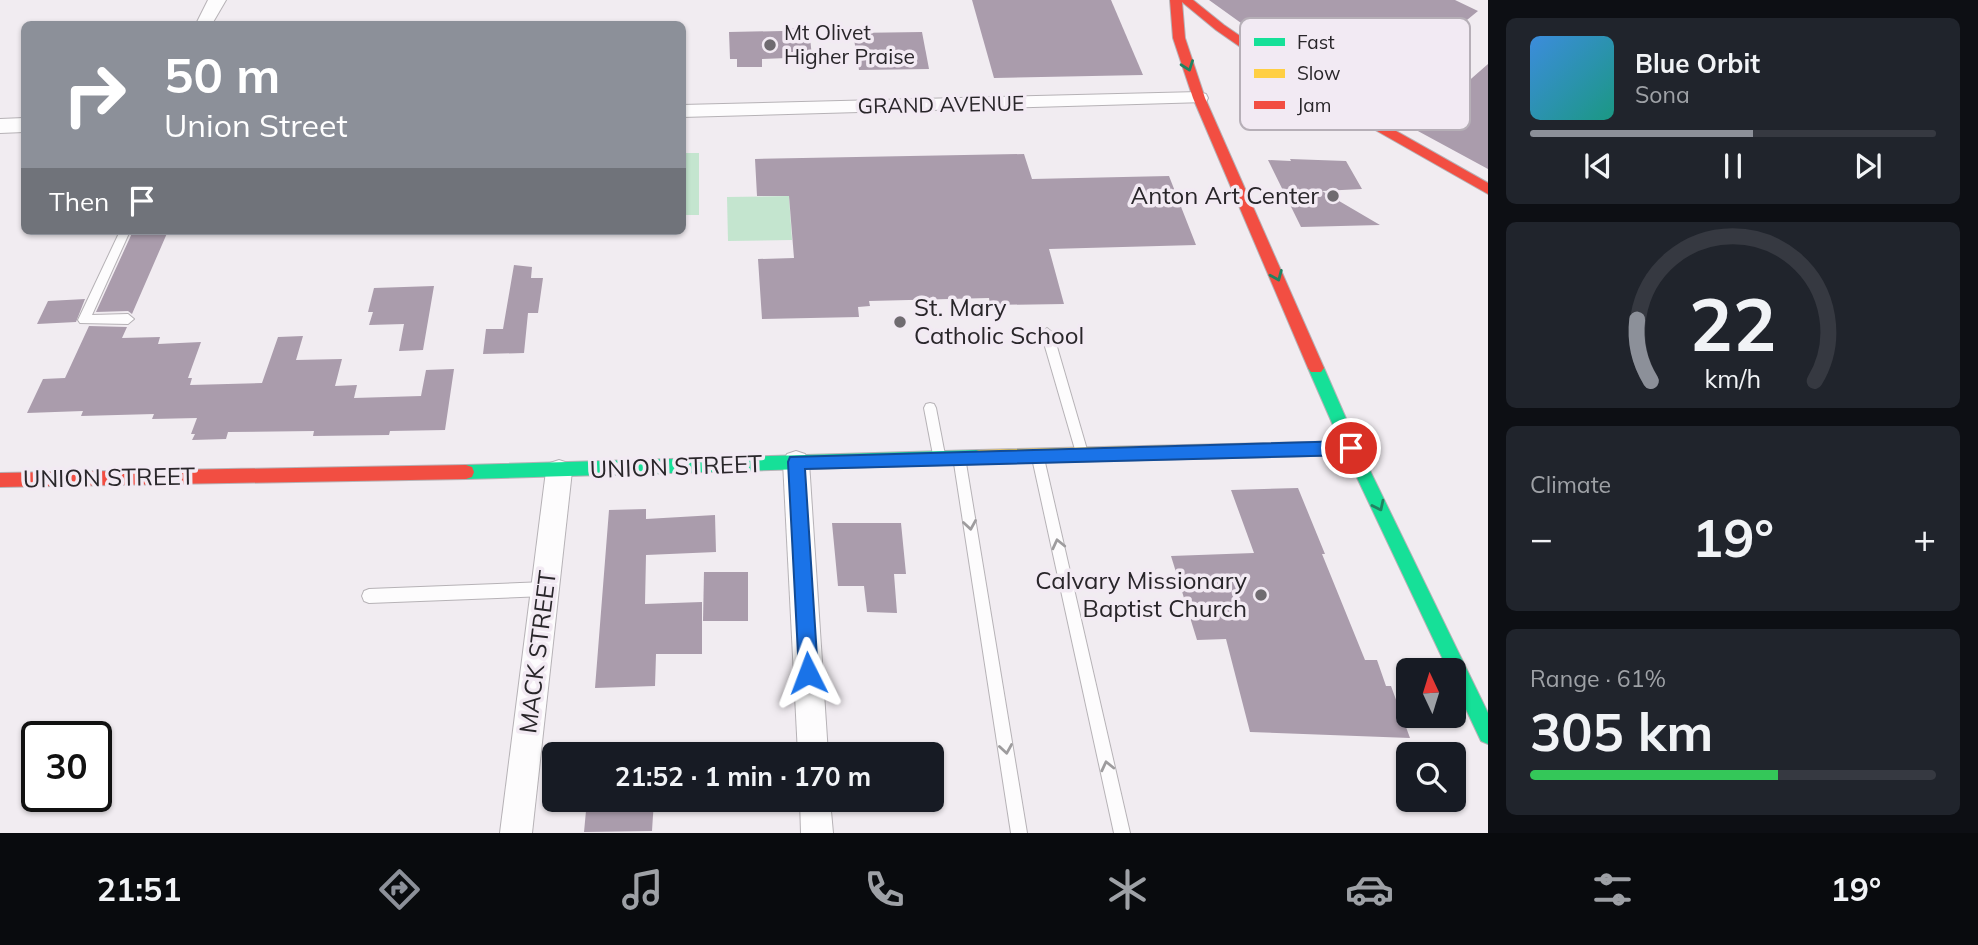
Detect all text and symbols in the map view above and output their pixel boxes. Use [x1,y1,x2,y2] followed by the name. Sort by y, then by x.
[1240,18,1470,130] legend
[784,19,915,69] place label: Mt Olivet Higher Praise
[1297,30,1335,54] text: Fast
[762,37,778,53] marker: Mt Olivet Higher Praise
[164,44,280,105] text: 50 m
[1635,47,1760,80] text: Blue Orbit
[49,49,140,140] icon: right
[1180,60,1194,72] one-way arrow
[1297,61,1341,85] text: Slow
[1635,80,1690,109] text: Sona
[857,90,1024,118] street label: GRAND AVENUE
[1297,93,1331,117] text: Jam
[164,105,348,145] text: Union Street
[1579,147,1617,185] icon: previous
[1714,147,1752,185] icon: pause
[1849,147,1887,185] icon: next
[1131,180,1319,210] place label: Anton Art Center
[123,182,161,220] icon: arrive
[49,185,109,218] text: Then
[1325,188,1341,204] marker: Anton Art Center
[1269,269,1283,281] one-way arrow
[1689,278,1777,369] text: 22
[914,292,1084,350] place label: St. Mary Catholic School
[892,314,908,330] marker: St. Mary Catholic School
[1705,362,1761,393] text: km/h
[1321,418,1381,478] pin
[1332,429,1370,467] icon: arrive
[589,448,763,484] street label: UNION STREET
[22,460,196,494] street label: UNION STREET
[1530,470,1611,499] text: Climate
[1371,499,1385,511] one-way arrow
[1692,505,1774,570] text: 19°
[1530,514,1553,562] text: −
[1913,514,1936,562] text: +
[962,519,977,530] one-way arrow
[1051,538,1066,550] one-way arrow
[1035,565,1247,623] place label: Calvary Missionary Baptist Church
[512,568,562,735] street label: MACK STREET
[1253,587,1269,603] marker: Calvary Missionary Baptist Church
[771,636,845,710] position arrow
[1396,658,1466,728] north arrow
[1396,658,1466,812] map controls
[1530,664,1666,693] text: Range · 61%
[1530,699,1713,764] text: 305 km
[21,721,112,812] speed limit sign: 30
[1396,742,1466,812] button: search
[998,743,1013,755] one-way arrow
[615,760,871,793] text: 21:52 · 1 min · 170 m
[1101,760,1116,772] one-way arrow
[375,865,424,914] icon: directions
[618,865,667,914] icon: music
[860,865,909,914] icon: phone
[1103,865,1152,914] icon: climate
[1345,865,1394,914] icon: car
[1588,865,1637,914] icon: filters
[97,869,182,909] text: 21:51
[1831,869,1881,909] text: 19°

